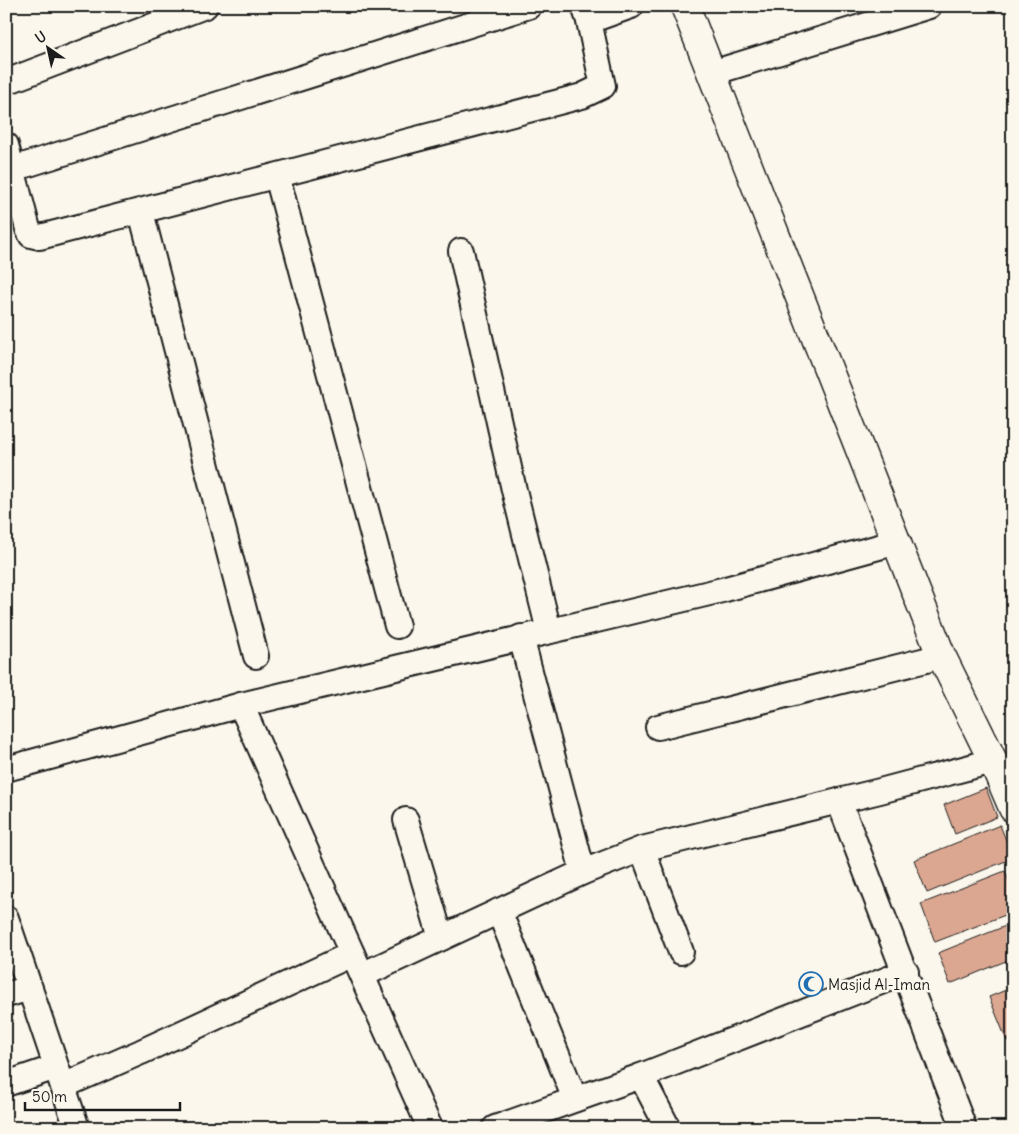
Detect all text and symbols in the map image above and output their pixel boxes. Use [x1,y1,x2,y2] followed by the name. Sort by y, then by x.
[22,22,72,72] north arrow
[32,27,50,47] text: U
[798,971,824,997] mosque icon: Masjid Al-Iman
[828,975,931,994] place label: Masjid Al-Iman
[25,1079,180,1111] scale bar
[32,1087,67,1106] text: 50 m

